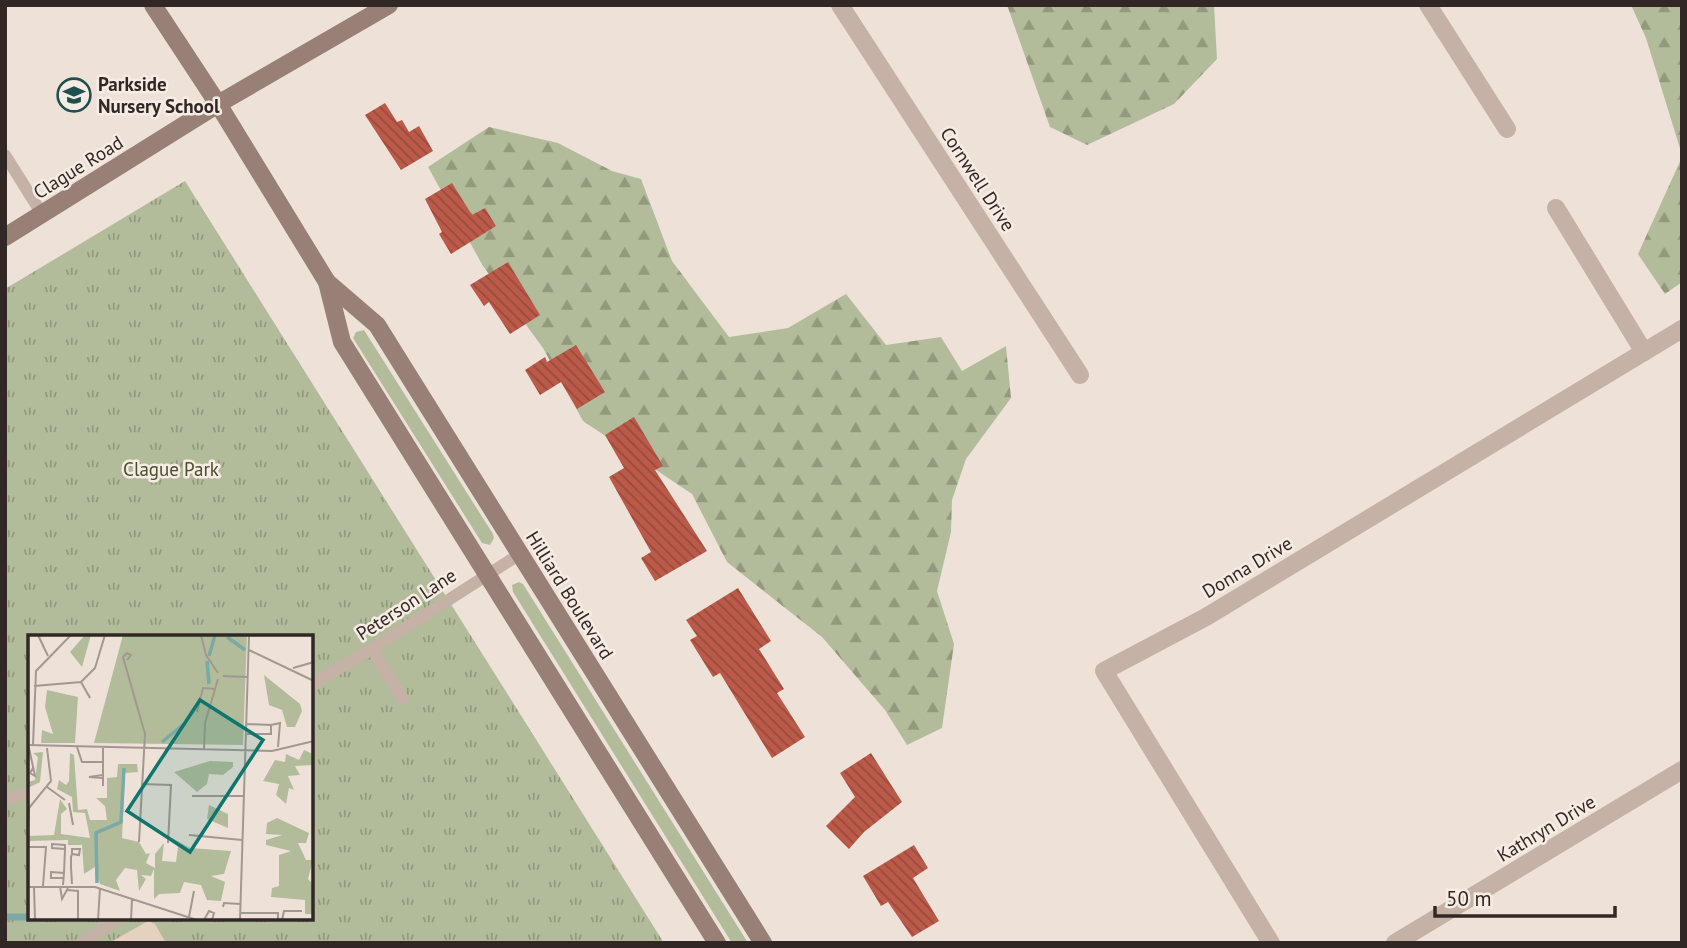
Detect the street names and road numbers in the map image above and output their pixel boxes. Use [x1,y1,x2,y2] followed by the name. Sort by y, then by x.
[935,122,1021,236] street label: Cornwell Drive
[29,130,127,204] street label: Clague Road
[521,526,619,664] street label: Hilliard Boulevard
[1198,531,1296,603] street label: Donna Drive
[351,563,461,645] street label: Peterson Lane
[1492,789,1600,867] street label: Kathryn Drive

